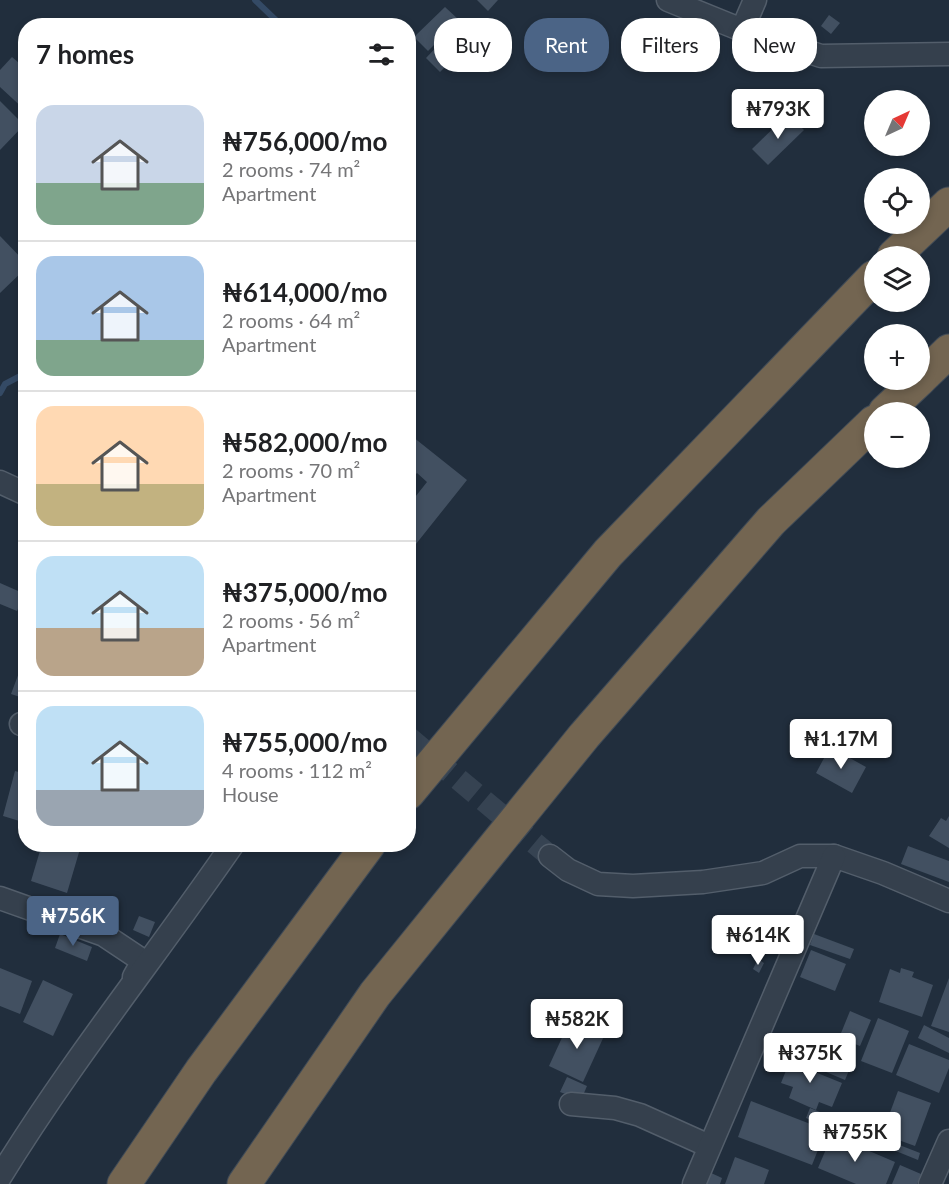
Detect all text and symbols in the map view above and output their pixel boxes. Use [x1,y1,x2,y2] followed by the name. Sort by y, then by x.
[434,18,512,72] chip: Buy
[524,18,609,72] chip: Rent
[621,18,720,72] chip: Filters
[732,18,817,72] chip: New
[36,38,134,70] text: 7 homes
[365,38,398,71] icon: filters
[736,89,820,140] pin: ₦793K
[864,90,930,156] north arrow
[864,90,930,468] map controls
[746,96,810,120] text: ₦793K
[222,125,387,157] text: ₦756,000/mo
[84,129,156,201] icon: home
[222,157,360,181] text: 2 rooms · 74 m²
[864,168,930,234] button: locate
[222,181,316,205] text: Apartment
[864,246,930,312] button: layers
[222,276,387,308] text: ₦614,000/mo
[84,280,156,352] icon: home
[222,308,360,332] text: 2 rooms · 64 m²
[864,324,930,390] button: +
[222,332,316,356] text: Apartment
[864,402,930,468] button: −
[222,426,387,458] text: ₦582,000/mo
[84,430,156,502] icon: home
[222,458,360,482] text: 2 rooms · 70 m²
[222,482,316,506] text: Apartment
[222,576,387,608] text: ₦375,000/mo
[84,580,156,652] icon: home
[222,608,360,632] text: 2 rooms · 56 m²
[222,632,316,656] text: Apartment
[792,719,890,770] pin: ₦1.17M
[222,726,387,758] text: ₦755,000/mo
[804,726,878,750] text: ₦1.17M
[84,730,156,802] icon: home
[222,758,372,782] text: 4 rooms · 112 m²
[222,782,279,806] text: House
[31,896,115,947] pin: ₦756K
[41,903,105,927] text: ₦756K
[716,915,800,966] pin: ₦614K
[726,922,790,946] text: ₦614K
[535,999,619,1050] pin: ₦582K
[545,1006,609,1030] text: ₦582K
[768,1033,852,1084] pin: ₦375K
[778,1040,842,1064] text: ₦375K
[813,1112,897,1163] pin: ₦755K
[823,1119,887,1143] text: ₦755K

